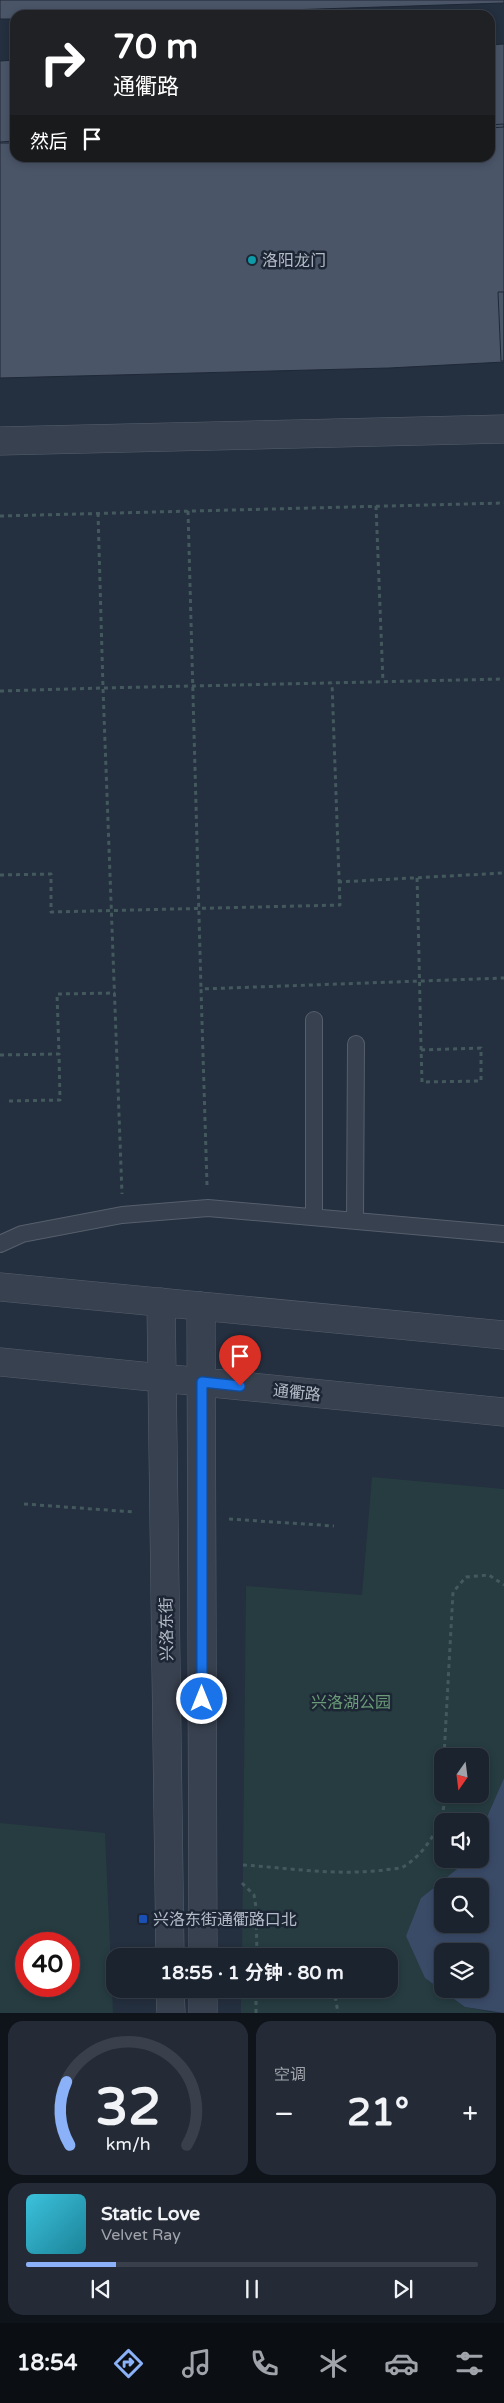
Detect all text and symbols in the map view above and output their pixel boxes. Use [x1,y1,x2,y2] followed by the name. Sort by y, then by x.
[113,26,198,68] text: 70 m
[30,30,95,95] icon: right
[113,74,179,100] text: 通衢路
[78,125,106,153] icon: arrive
[30,131,68,153] text: 然后
[262,251,326,271] place label: 洛阳龙门
[246,254,258,266] marker: 洛阳龙门
[219,1335,261,1386] pin
[226,1342,254,1370] icon: arrive
[272,1381,322,1405] street label: 通衢路
[156,1597,178,1661] street label: 兴洛东街
[175,1672,227,1724] position arrow
[311,1693,391,1713] park label: 兴洛湖公园
[434,1748,489,1802] north arrow
[434,1748,489,1998] map controls
[434,1813,489,1868] button: sound
[434,1878,489,1933] button: search
[153,1910,297,1930] place label: 兴洛东街通衢路口北
[137,1913,149,1925] marker: 兴洛东街通衢路口北
[15,1932,80,1997] speed limit sign: 40
[434,1943,489,1998] button: layers
[160,1962,344,1984] text: 18:55 · 1 分钟 · 80 m
[274,2065,306,2085] text: 空调
[95,2076,161,2139] text: 32
[347,2090,409,2136] text: 21°
[274,2097,294,2131] text: −
[462,2097,478,2131] text: +
[106,2134,150,2155] text: km/h
[101,2203,200,2225] text: Static Love
[101,2225,181,2245] text: Velvet Ray
[87,2275,115,2303] icon: previous
[238,2275,266,2303] icon: pause
[389,2275,417,2303] icon: next
[111,2346,146,2381] icon: directions
[179,2346,214,2381] icon: music
[247,2346,282,2381] icon: phone
[316,2346,351,2381] icon: climate
[384,2346,419,2381] icon: car
[452,2346,487,2381] icon: filters
[17,2350,78,2376] text: 18:54

